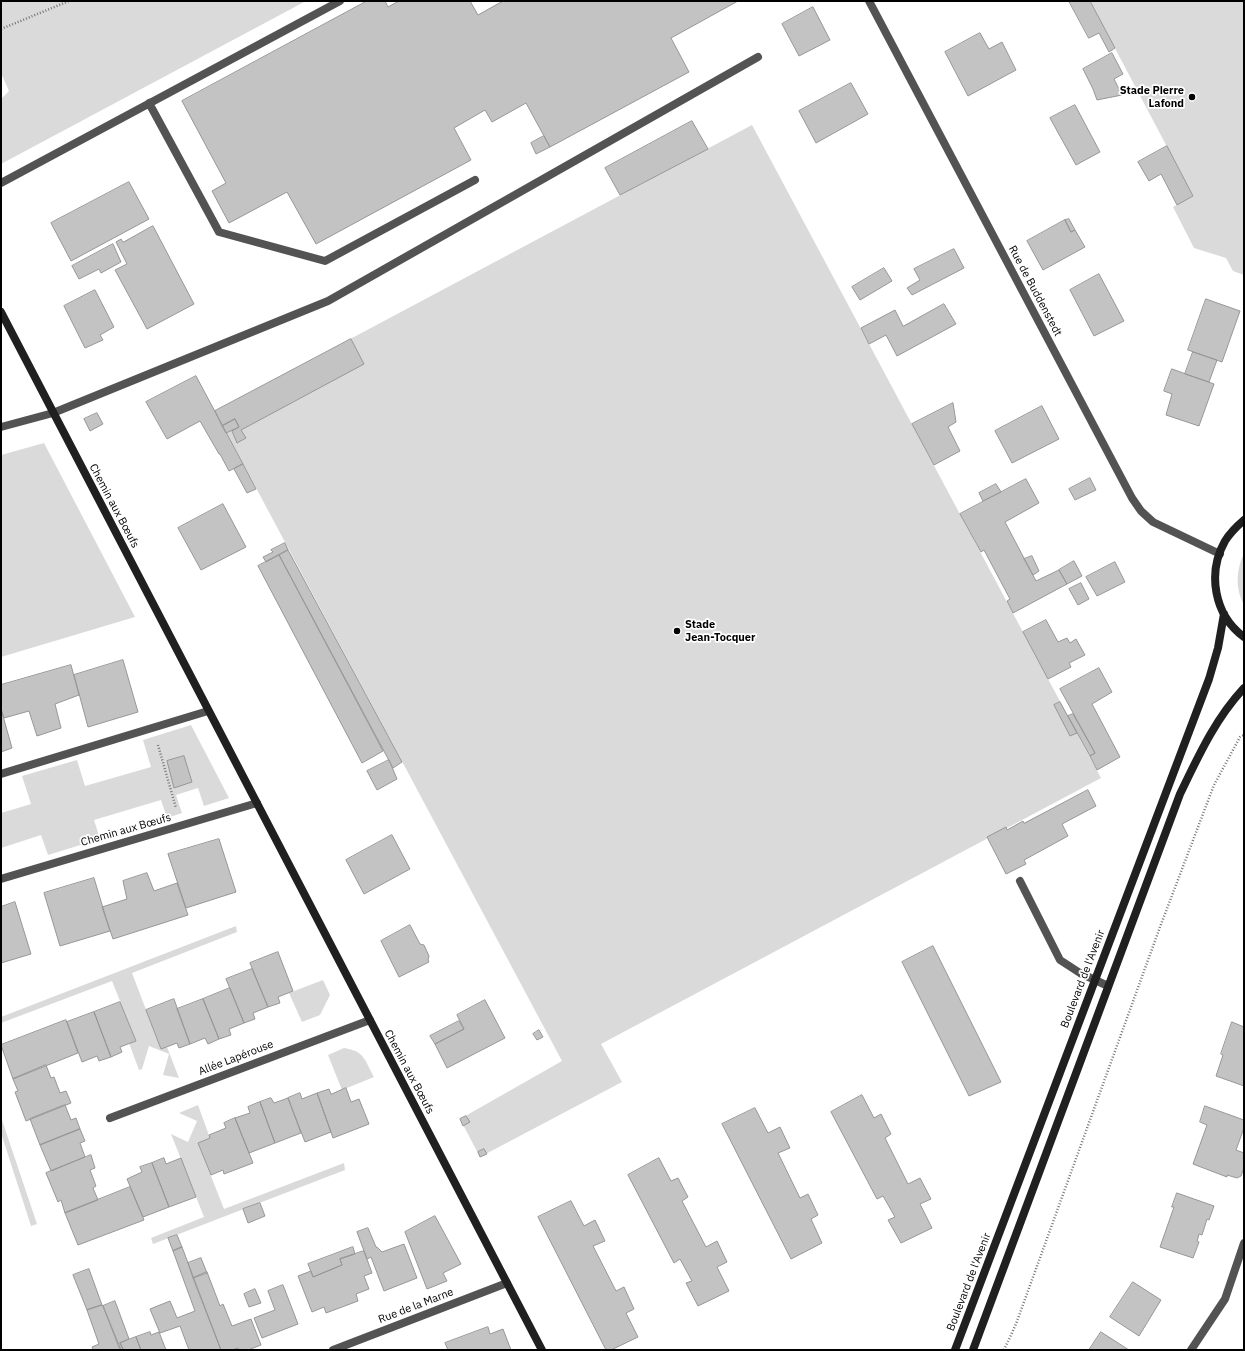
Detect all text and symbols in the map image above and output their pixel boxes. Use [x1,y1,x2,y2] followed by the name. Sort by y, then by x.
[1120,84,1184,110] place label: Stade Pierre Lafond
[1187,92,1197,102] marker: Stade Pierre Lafond
[1006,243,1064,339] street label: Rue de Buddenstedt
[86,462,142,550] street label: Chemin aux Bœufs
[685,618,755,644] place label: Stade Jean-Tocquer
[672,626,682,636] marker: Stade Jean-Tocquer
[79,811,173,849] street label: Chemin aux Bœufs
[1058,928,1108,1030] street label: Boulevard de l'Avenir
[381,1028,437,1116] street label: Chemin aux Bœufs
[197,1038,275,1078] street label: Allée Lapérouse
[944,1231,994,1333] street label: Boulevard de l'Avenir
[377,1286,455,1326] street label: Rue de la Marne

